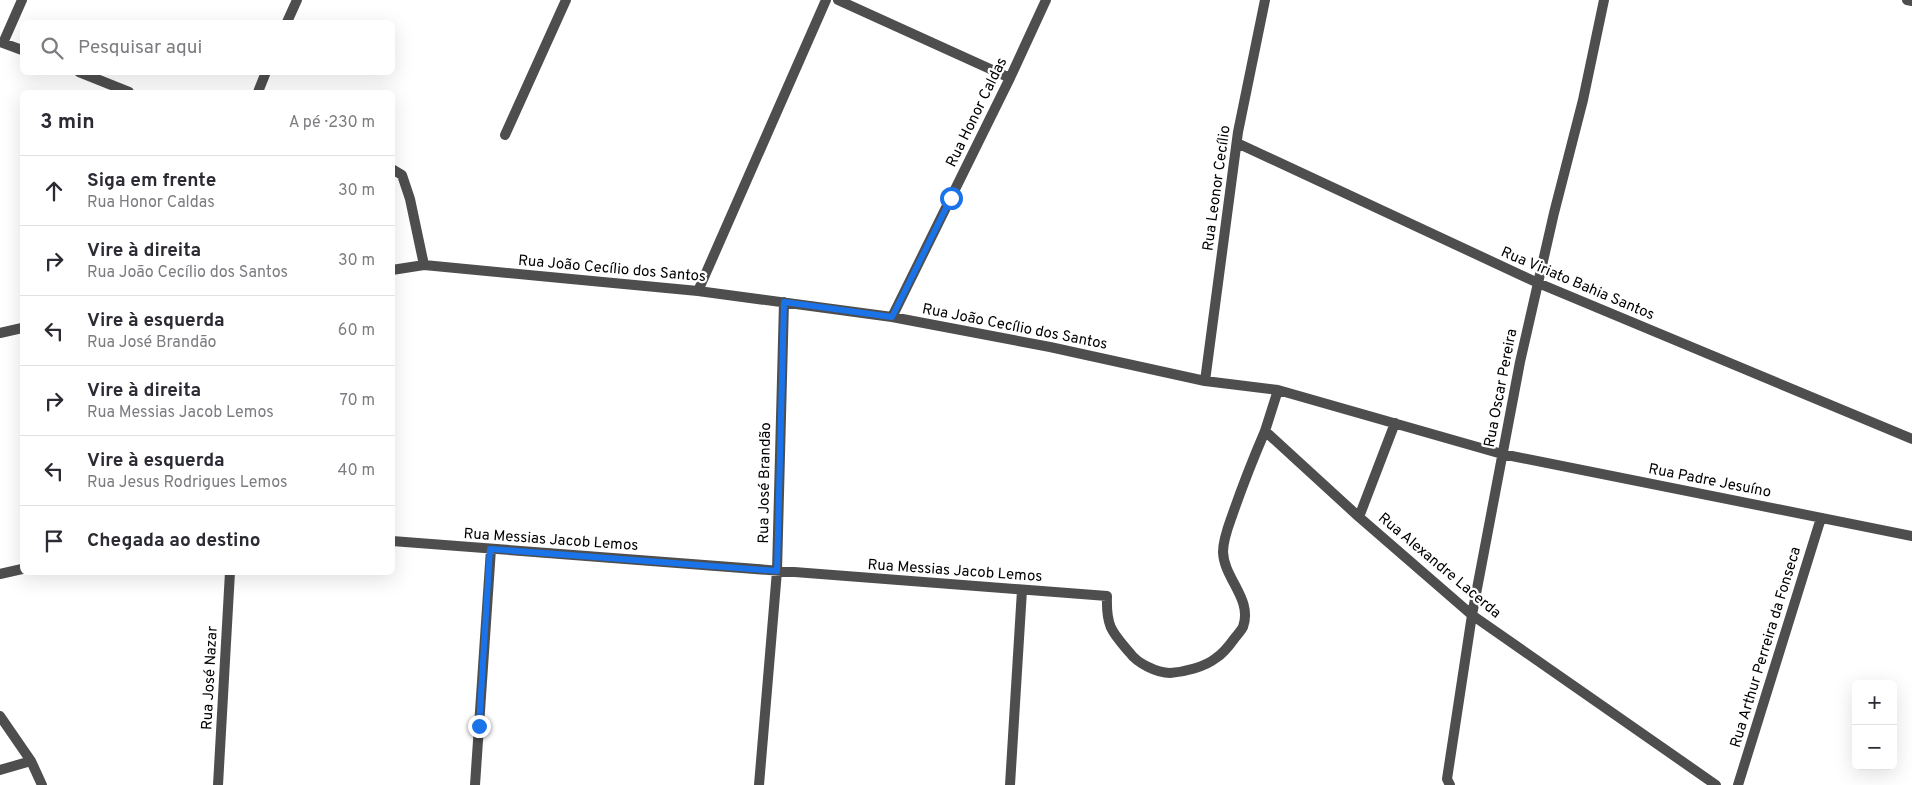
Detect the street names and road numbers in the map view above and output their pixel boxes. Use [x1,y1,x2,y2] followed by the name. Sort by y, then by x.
[943,55,1012,171] street label: Rua Honor Caldas
[1199,124,1236,252] street label: Rua Leonor Cecílio
[1498,243,1657,325] street label: Rua Viriato Bahia Santos
[517,252,707,287] street label: Rua João Cecílio dos Santos
[920,300,1109,355] street label: Rua João Cecílio dos Santos
[1481,327,1522,449] street label: Rua Oscar Pereira
[755,422,776,544] street label: Rua José Brandão
[1647,460,1773,503] street label: Rua Padre Jesuíno
[1374,509,1504,623] street label: Rua Alexandre Lacerda
[463,525,639,556] street label: Rua Messias Jacob Lemos
[1727,545,1806,750] street label: Rua Arthur Perreira da Fonseca
[867,556,1043,587] street label: Rua Messias Jacob Lemos
[198,625,223,731] street label: Rua José Nazar

